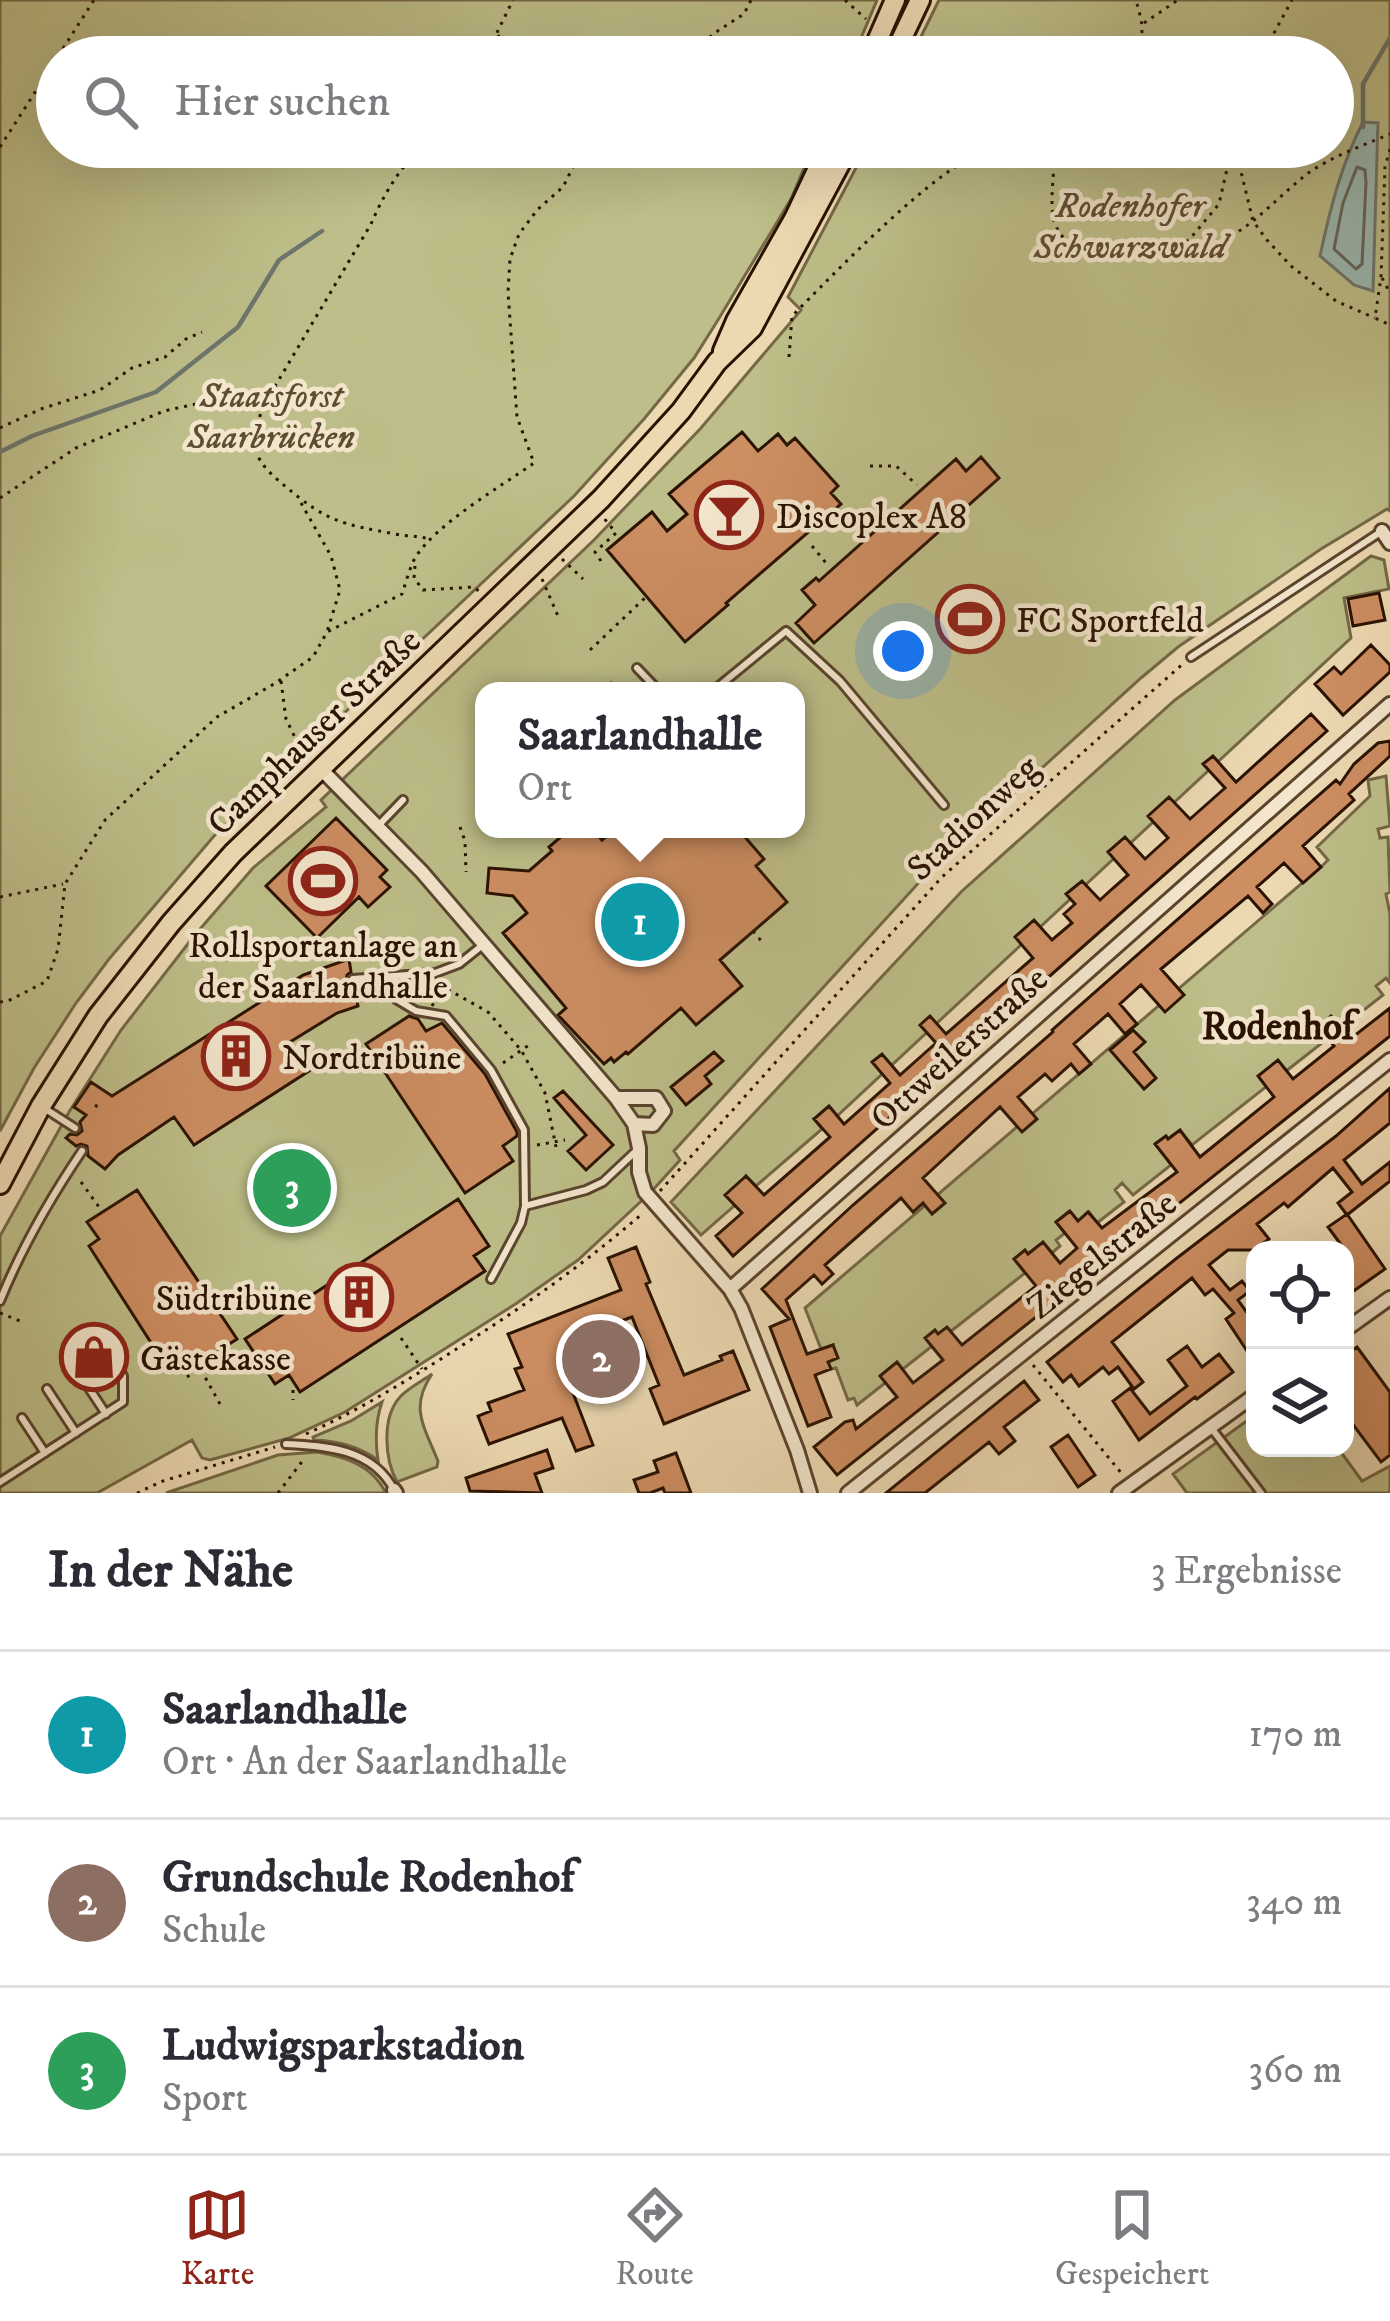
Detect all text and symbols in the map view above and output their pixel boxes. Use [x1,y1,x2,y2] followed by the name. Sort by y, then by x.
[36,36,1354,168] search box
[78,69,144,135] icon: search
[174,74,390,130] text: Hier suchen
[1032,184,1232,270] park label: Rodenhofer Schwarzwald
[186,374,355,460] park label: Staatsforst Saarbrücken
[694,480,764,550] bar icon: Discoplex A8
[776,495,967,540] place label: Discoplex A8
[935,584,1005,654] sports icon: FC Sportfeld
[1016,599,1204,644] place label: FC Sportfeld
[199,620,431,846] street label: Camphauser Straße
[873,621,933,681] your location
[475,682,805,838] popup
[517,708,763,764] text: Saarlandhalle
[898,746,1050,891] street label: Stadionweg
[517,764,572,813] text: Ort
[288,846,358,916] sports icon: Rollsportanlage an der Saarlandhalle
[601,877,679,967] pin: 1
[188,924,458,1010] place label: Rollsportanlage an der Saarlandhalle
[862,957,1058,1140] street label: Ottweilerstraße
[1202,1003,1361,1052] district label: Rodenhof
[201,1021,271,1091] building icon: Nordtribüne
[282,1036,461,1081] place label: Nordtribüne
[253,1143,331,1233] pin: 3
[1019,1182,1186,1330] street label: Ziegelstraße
[1246,1241,1354,1457] map controls
[1246,1241,1354,1349] button: locate
[324,1262,394,1332] building icon: Südtribüne
[156,1277,312,1322] place label: Südtribüne
[562,1314,640,1404] pin: 2
[59,1322,129,1392] shop icon: Gästekasse
[140,1337,291,1382] place label: Gästekasse
[1246,1349,1354,1457] button: layers
[48,1539,293,1603] text: In der Nähe
[1151,1547,1342,1596] text: 3 Ergebnisse
[162,1682,407,1738] text: Saarlandhalle
[80,1710,94,1759] text: 1
[1248,1710,1342,1759] text: 170 m
[162,1738,567,1787] text: Ort · An der Saarlandhalle
[162,1850,575,1906] text: Grundschule Rodenhof
[77,1878,97,1927] text: 2
[1246,1878,1342,1927] text: 340 m
[162,1906,266,1955] text: Schule
[162,2018,524,2074] text: Ludwigsparkstadion
[80,2046,94,2095] text: 3
[1248,2046,1342,2095] text: 360 m
[162,2074,248,2123] text: Sport
[181,2182,254,2295] tab: Karte
[616,2182,694,2295] tab: Route
[1055,2182,1209,2295] tab: Gespeichert

